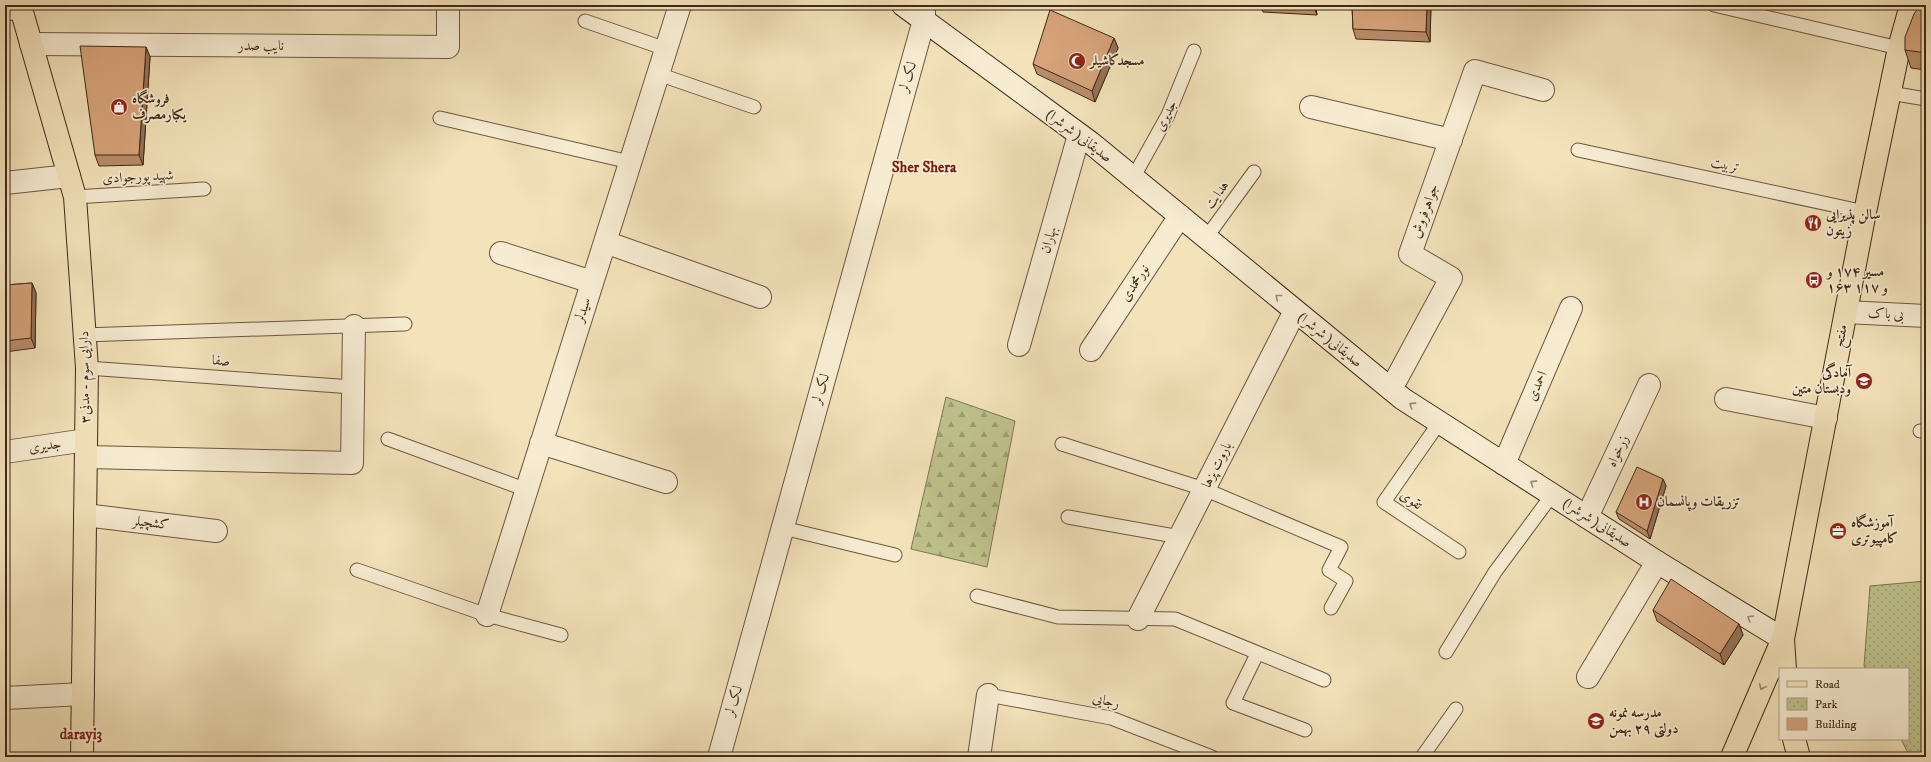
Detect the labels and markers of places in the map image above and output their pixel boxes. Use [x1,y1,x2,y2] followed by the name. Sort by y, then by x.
[1067,51,1087,71] mosque icon: مسجدکاشیلر
[1088,52,1145,70] place label: مسجدکاشیلر
[132,89,187,124] place label: فروشگاه یکبارمصرف
[109,97,129,117] shop icon: فروشگاه یکبارمصرف
[1825,206,1880,240] place label: سالن پذیرایی زیتون
[1803,213,1823,233] restaurant icon: سالن پذیرایی زیتون
[1825,263,1888,297] place label: مسیر ۱۷۴ و ۱۶۳ و ۱۱۷
[1804,270,1824,290] bus stop icon: مسیر ۱۷۴ و ۱۶۳ و ۱۱۷
[1792,361,1853,398] place label: آمادگی ودبستان متین
[1854,371,1874,391] school or university icon: آمادگی ودبستان متین
[1634,492,1654,512] hospital icon: تزریقات وپانسمان
[1657,493,1740,512] place label: تزریقات وپانسمان
[1851,513,1898,548] place label: آموزشگاه کامپیوتری
[1828,521,1848,541] office icon: آموزشگاه کامپیوتری
[1609,704,1678,738] place label: مدرسه نمونه دولتی ۲۹ بهمن
[1586,711,1606,731] school or university icon: مدرسه نمونه دولتی ۲۹ بهمن

